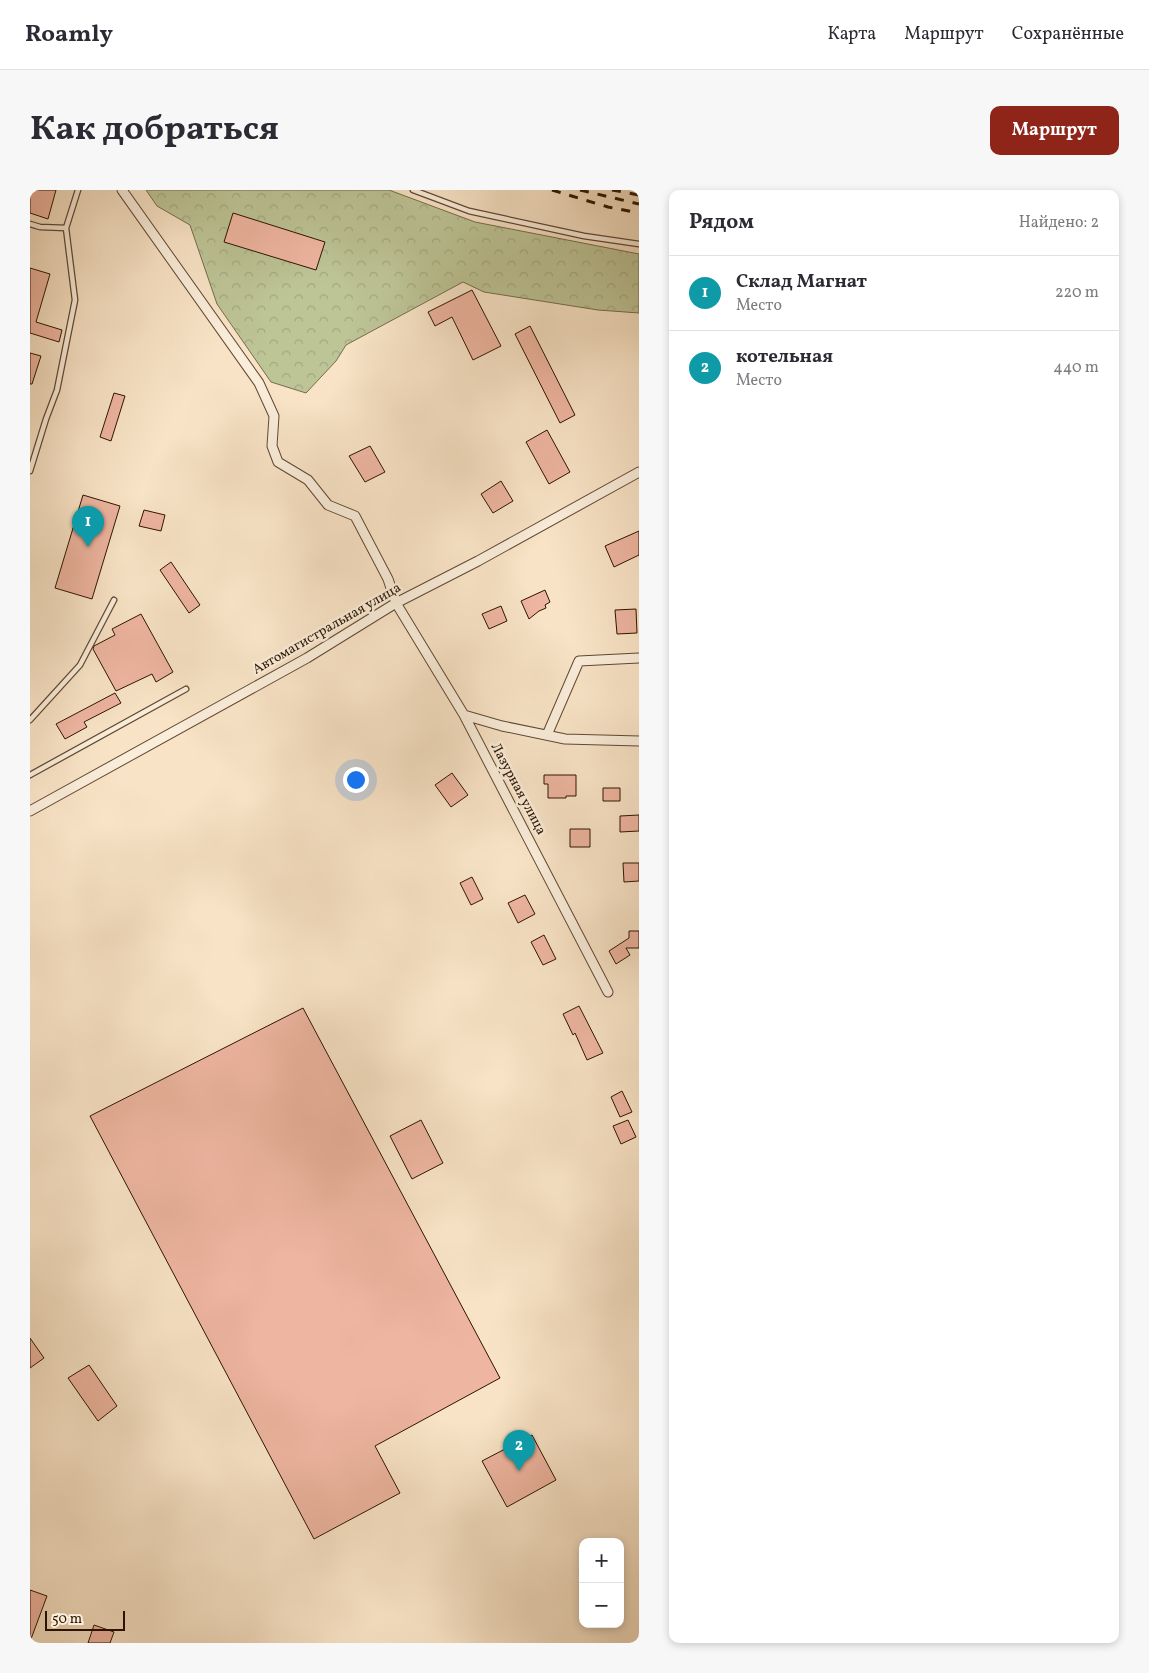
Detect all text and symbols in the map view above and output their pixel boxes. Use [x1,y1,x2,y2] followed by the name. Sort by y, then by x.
[25,18,113,52] text: Roamly
[827,22,876,47] text: Карта
[904,22,984,47] text: Маршрут
[1012,22,1124,47] text: Сохранённые
[30,106,279,154] text: Как добраться
[990,106,1119,155] button: Маршрут
[689,208,754,237] text: Рядом
[1019,212,1099,234] text: Найдено: 2
[736,269,867,295] text: Склад Магнат
[702,282,708,304] text: 1
[1055,282,1099,304] text: 220 m
[736,295,782,317] text: Место
[736,344,833,370] text: котельная
[701,357,709,379] text: 2
[1053,357,1099,379] text: 440 m
[736,370,782,392] text: Место
[72,506,104,547] pin: 1
[249,579,405,679] street label: Автомагистральная улица
[486,740,550,838] street label: Лазурная улица
[343,767,369,793] your location
[503,1430,535,1471] pin: 2
[579,1538,624,1628] map controls
[579,1538,624,1583] button: +
[579,1583,624,1628] button: −
[45,1608,125,1631] scale bar
[52,1610,82,1629] text: 50 m

